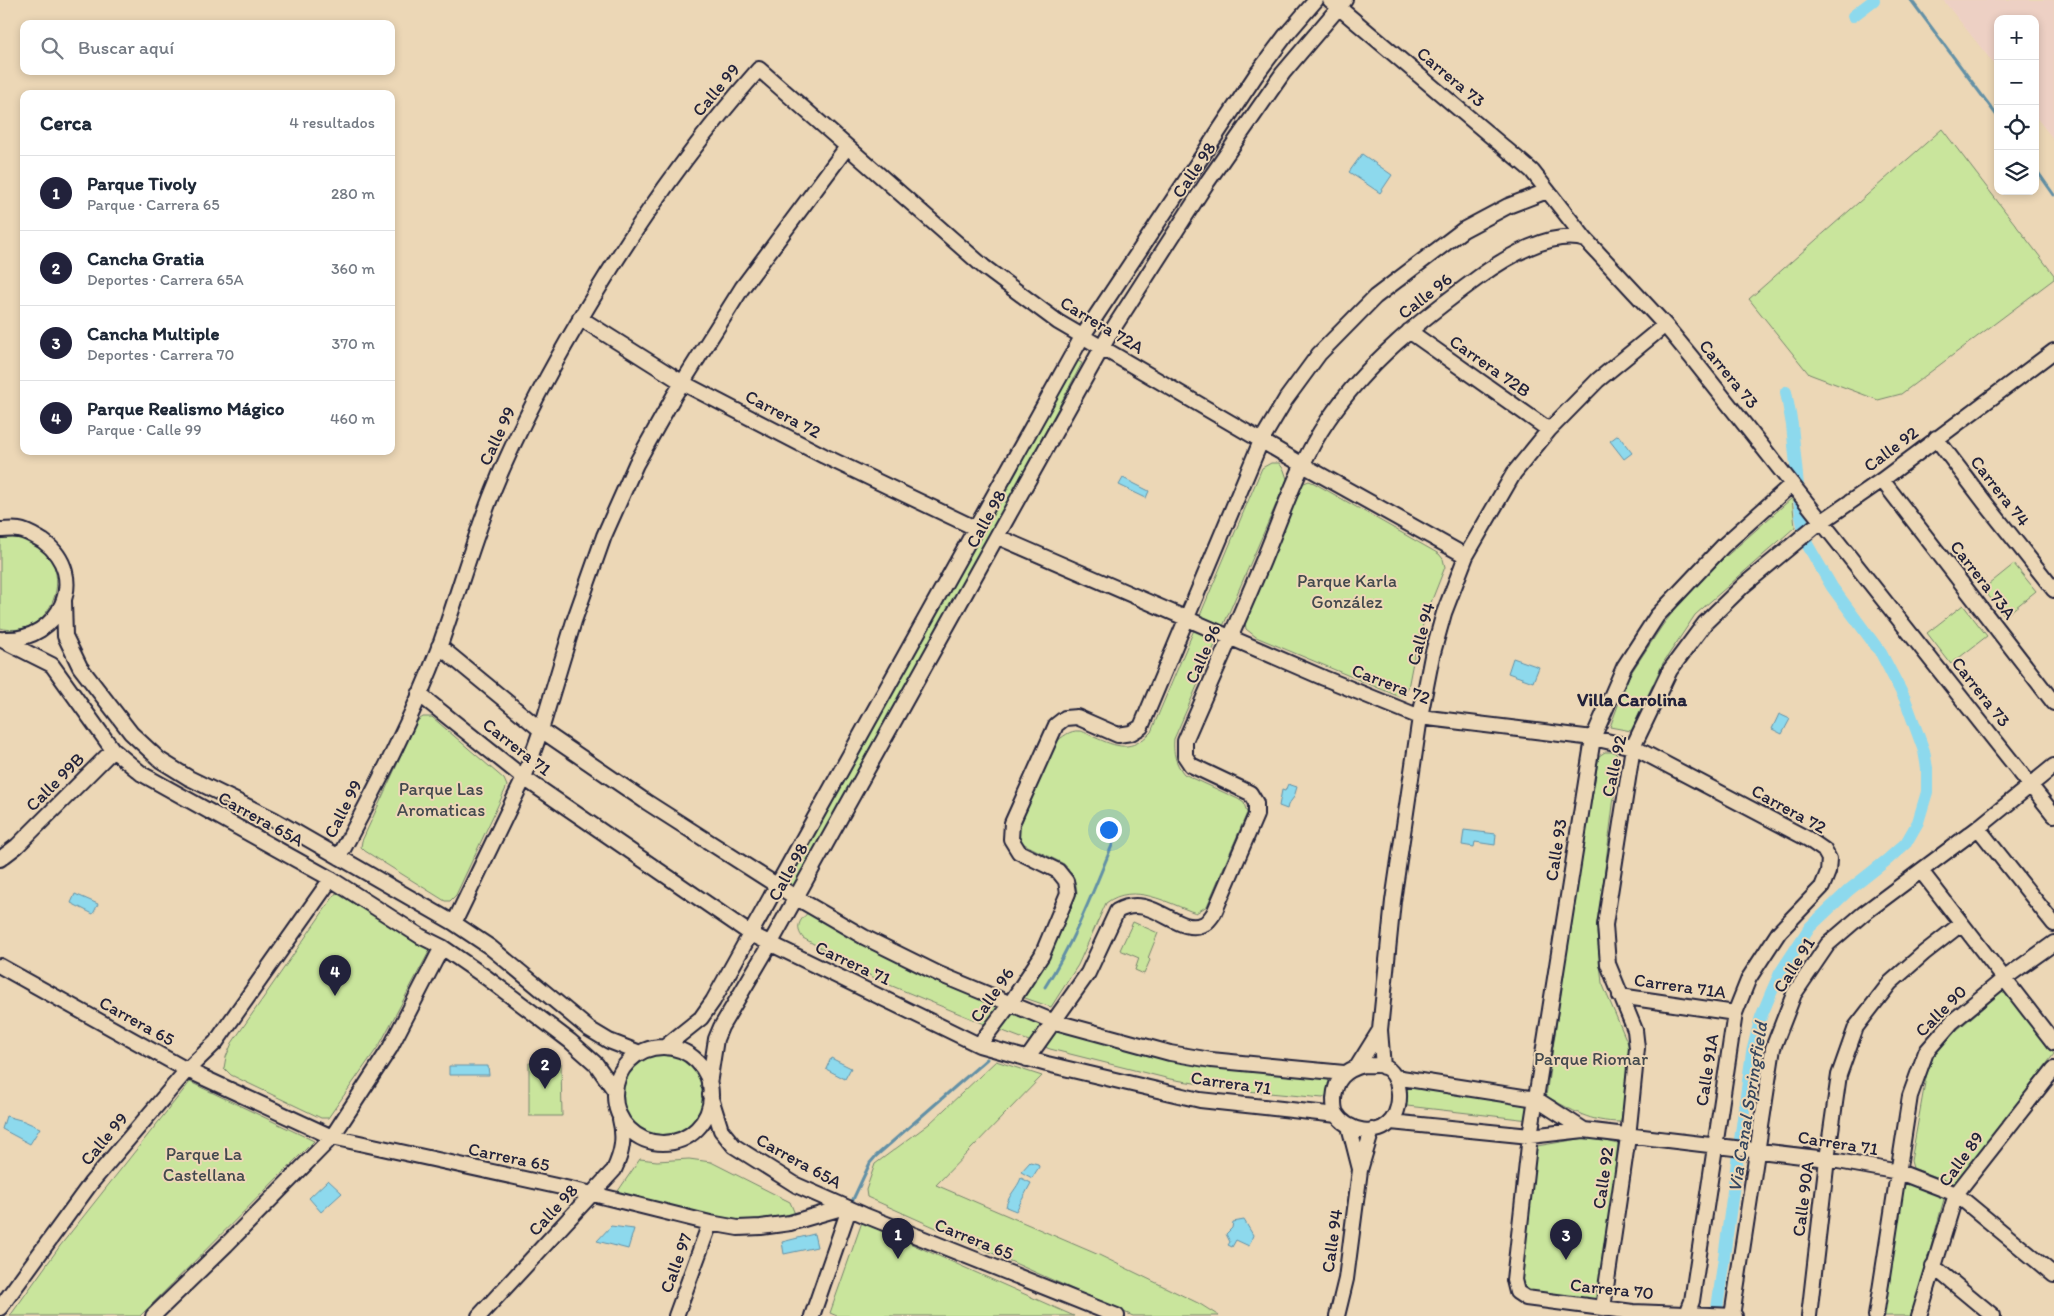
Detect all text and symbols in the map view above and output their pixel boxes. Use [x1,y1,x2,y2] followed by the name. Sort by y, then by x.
[1994,15,2039,195] map controls
[1994,15,2039,60] button: +
[20,20,395,75] search box
[38,34,66,62] icon: search
[78,36,174,59] text: Buscar aquí
[1412,42,1490,112] street label: Carrera 73
[687,59,745,121] street label: Calle 99
[1994,60,2039,105] button: −
[1994,105,2039,150] button: locate
[40,110,92,135] text: Cerca
[289,113,375,132] text: 4 resultados
[1167,138,1221,202] street label: Calle 98
[1994,150,2039,195] button: layers
[87,172,196,195] text: Parque Tivoly
[52,184,60,203] text: 1
[331,184,375,203] text: 280 m
[87,195,220,214] text: Parque · Carrera 65
[87,247,204,270] text: Cancha Gratia
[52,259,60,278] text: 2
[331,259,375,278] text: 360 m
[1394,268,1456,324] street label: Calle 96
[87,270,244,289] text: Deportes · Carrera 65A
[1056,291,1148,359] street label: Carrera 72A
[87,322,220,345] text: Cancha Multiple
[1445,330,1535,402] street label: Carrera 72B
[52,334,60,353] text: 3
[331,334,375,353] text: 370 m
[1694,335,1764,413] street label: Carrera 73
[87,345,234,364] text: Deportes · Carrera 70
[741,385,825,443] street label: Carrera 72
[87,397,284,420] text: Parque Realismo Mágico
[474,403,520,469] street label: Calle 99
[51,409,61,428] text: 4
[330,409,375,428] text: 460 m
[87,420,202,439] text: Parque · Calle 99
[1859,421,1923,477] street label: Calle 92
[1966,451,2035,531] street label: Carrera 74
[961,486,1011,552] street label: Calle 98
[1945,536,2021,624] street label: Carrera 73A
[1297,570,1397,613] park label: Parque Karla González
[1402,600,1440,668] street label: Calle 94
[1180,621,1226,687] street label: Calle 96
[1947,653,2015,732] street label: Carrera 73
[1349,659,1434,709] street label: Carrera 72
[1577,688,1687,711] district label: Villa Carolina
[478,713,556,781] street label: Carrera 71
[1597,733,1631,799] street label: Calle 92
[21,748,89,816] street label: Calle 99B
[319,776,367,842] street label: Calle 99
[397,778,485,821] park label: Parque Las Aromaticas
[1748,779,1831,839] street label: Carrera 72
[214,786,308,852] street label: Carrera 65A
[1096,817,1122,843] your location
[1540,817,1572,883] street label: Calle 93
[763,839,813,905] street label: Calle 98
[1768,933,1820,997] street label: Calle 91
[812,936,894,990] street label: Carrera 71
[319,955,351,996] pin: 4
[965,963,1019,1027] street label: Calle 96
[1633,969,1728,1003] street label: Carrera 71A
[1911,981,1971,1041] street label: Calle 90
[95,991,179,1051] street label: Carrera 65
[1723,1019,1773,1194] water label: Via Canal Springfield
[1690,1032,1724,1108] street label: Calle 91A
[529,1048,561,1089] pin: 2
[1534,1048,1648,1070] park label: Parque Riomar
[1189,1066,1273,1100] street label: Carrera 71
[75,1108,133,1170] street label: Calle 99
[1796,1126,1880,1160] street label: Carrera 71
[1934,1127,1988,1191] street label: Calle 89
[752,1128,846,1194] street label: Carrera 65A
[466,1138,552,1176] street label: Carrera 65
[163,1143,246,1186] park label: Parque La Castellana
[1588,1145,1618,1211] street label: Calle 92
[1787,1160,1819,1238] street label: Calle 90A
[523,1179,583,1241] street label: Calle 98
[1317,1208,1347,1274] street label: Calle 94
[931,1213,1017,1265] street label: Carrera 65
[882,1218,914,1259] pin: 1
[1550,1219,1582,1260] pin: 3
[655,1230,697,1296] street label: Calle 97
[1569,1274,1655,1304] street label: Carrera 70

